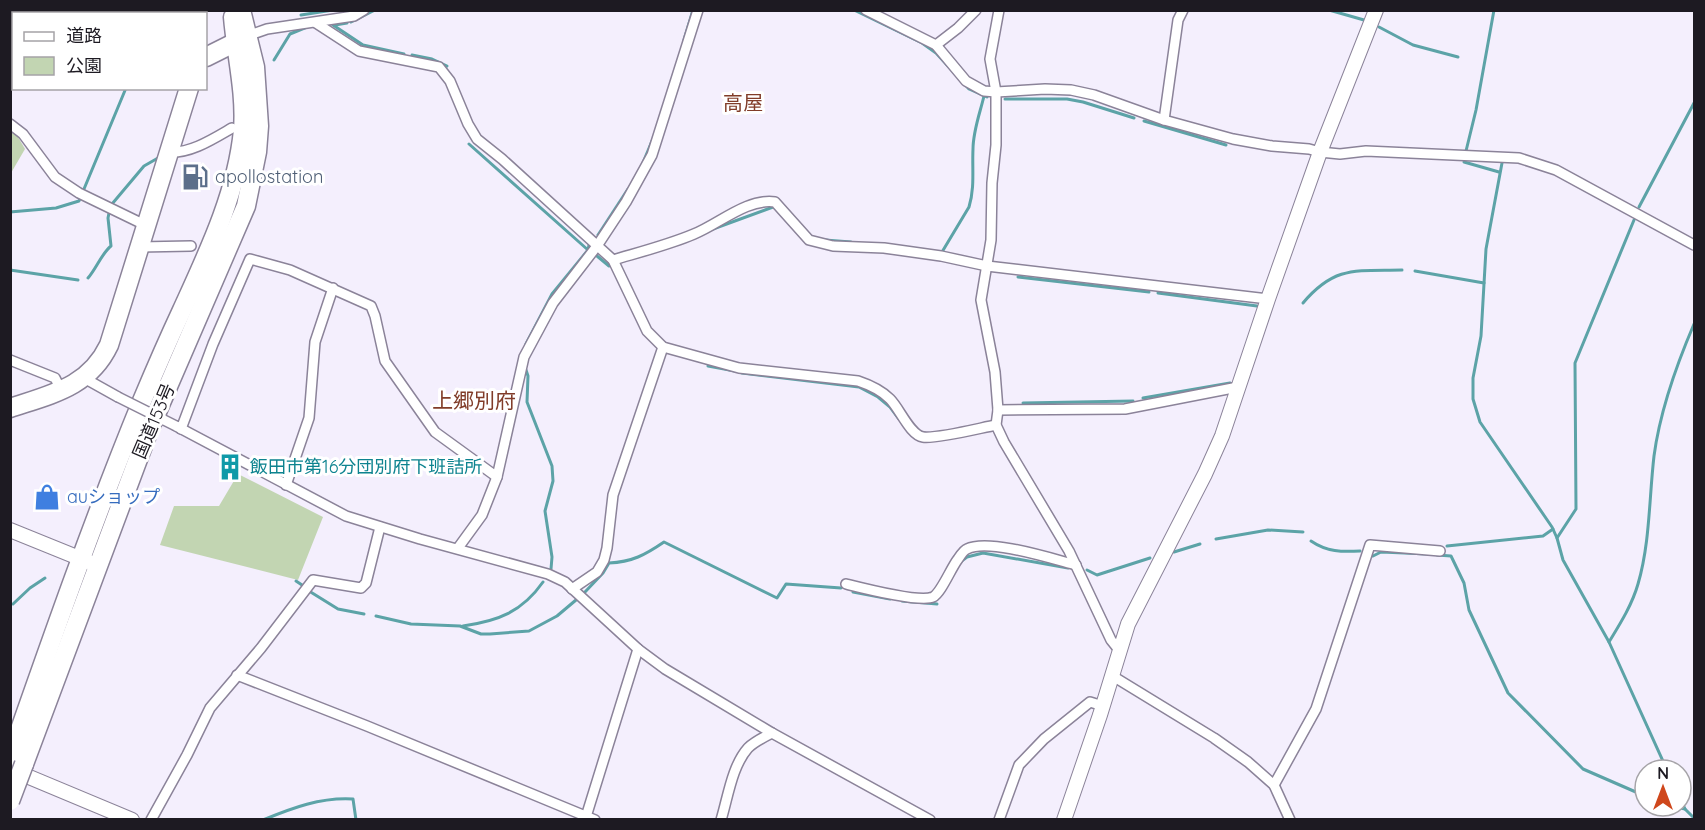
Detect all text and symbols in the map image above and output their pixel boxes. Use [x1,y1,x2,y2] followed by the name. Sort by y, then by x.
[12,12,207,90] legend
[66,24,102,47] text: 道路
[66,54,102,77] text: 公園
[723,90,763,115] district label: 高屋
[180,162,210,192] fuel station icon: apollostation
[215,165,323,188] place label: apollostation
[127,380,180,462] street label: 国道153号
[432,387,516,413] district label: 上郷別府
[215,452,245,482] building icon: 飯田市第16分団別府下班詰所
[250,455,482,478] place label: 飯田市第16分団別府下班詰所
[32,482,62,512] shop icon: auショップ
[67,485,160,508] place label: auショップ
[1633,758,1693,818] north arrow
[1657,763,1669,783] text: N

